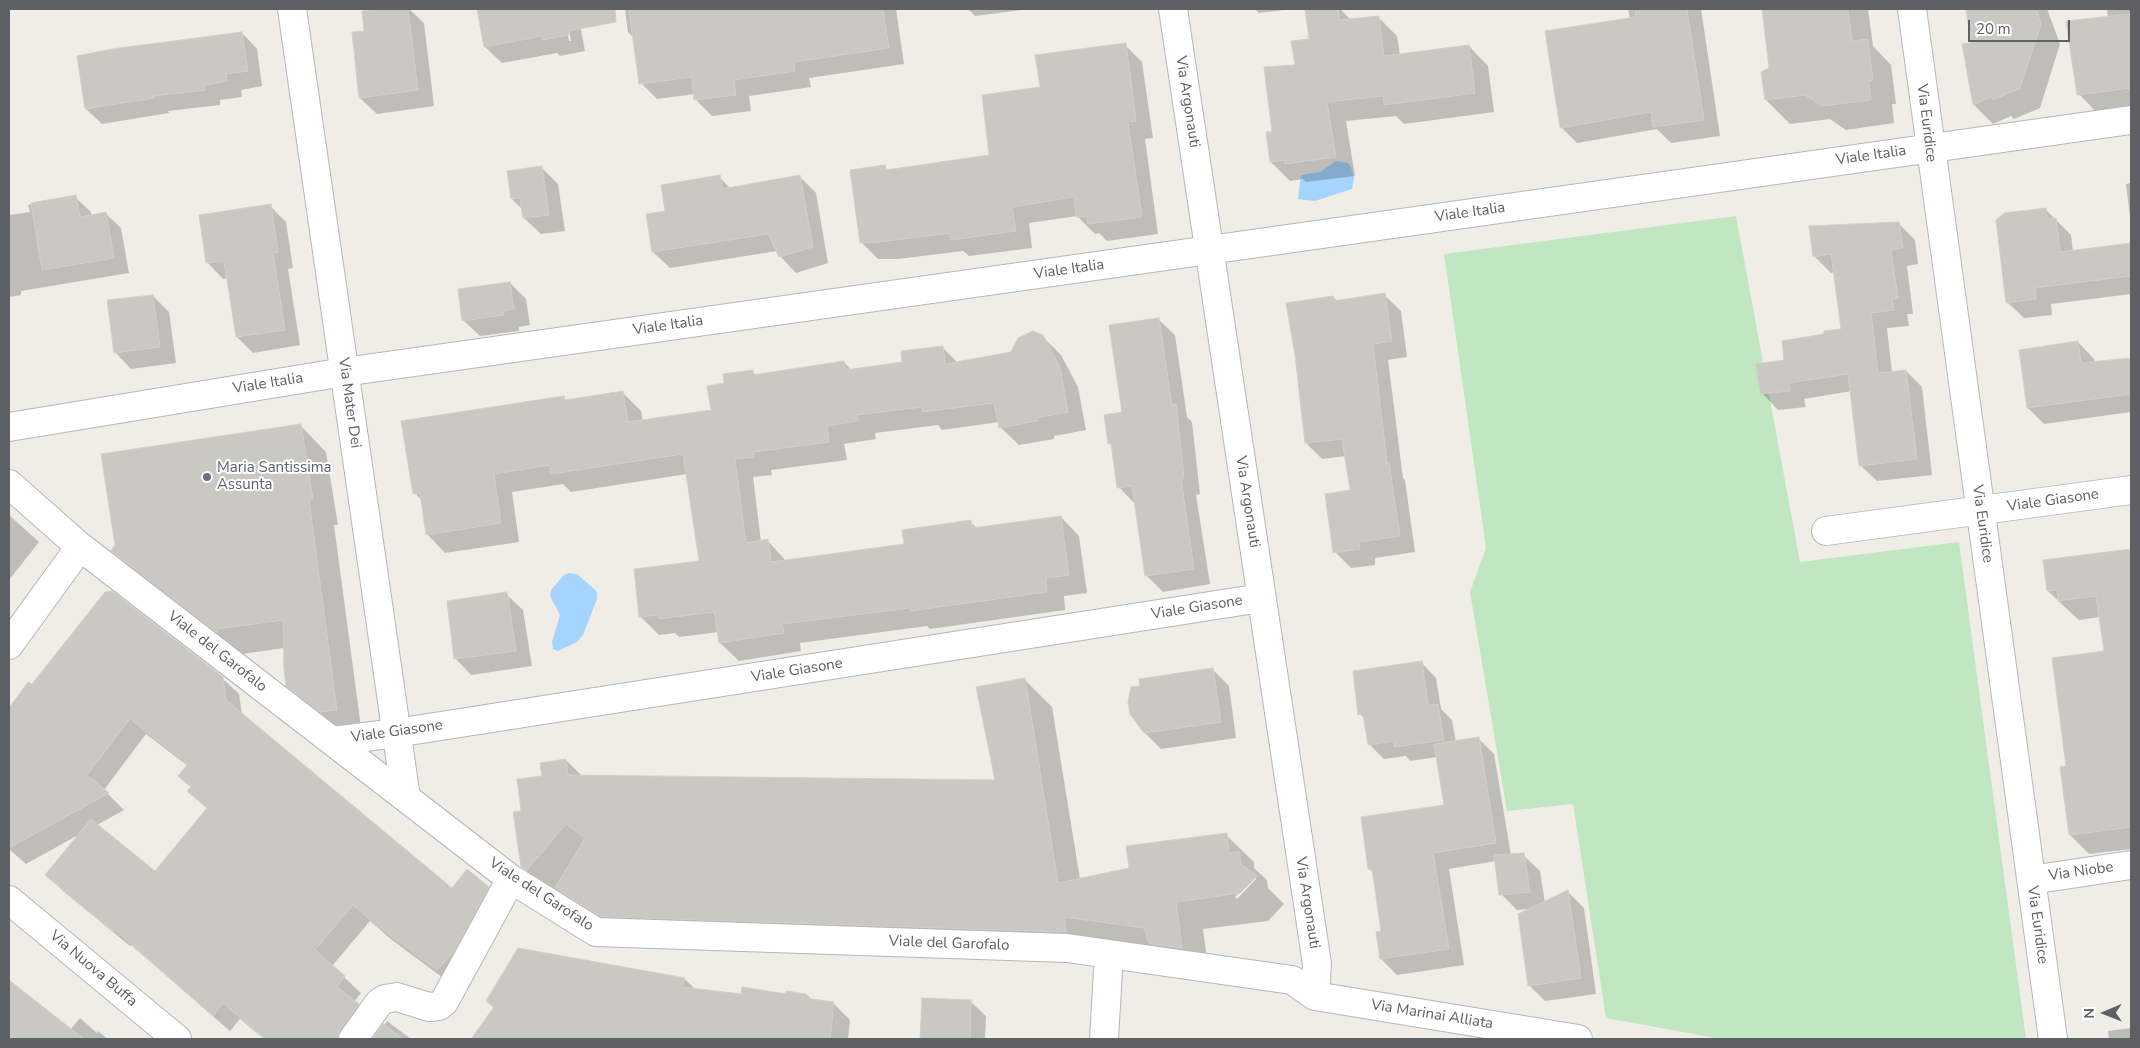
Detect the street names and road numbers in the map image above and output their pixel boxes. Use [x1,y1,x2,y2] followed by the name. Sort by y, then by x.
[1171,55,1203,149] street label: Via Argonauti
[1912,83,1940,163] street label: Via Euridice
[1835,142,1907,170] street label: Viale Italia
[1434,199,1506,227] street label: Viale Italia
[1033,256,1105,284] street label: Viale Italia
[632,312,704,340] street label: Viale Italia
[334,357,364,449] street label: Via Mater Dei
[232,370,304,398] street label: Viale Italia
[1231,455,1263,549] street label: Via Argonauti
[1968,484,1996,564] street label: Via Euridice
[2006,486,2100,516] street label: Viale Giasone
[1150,592,1244,624] street label: Viale Giasone
[164,608,270,696] street label: Viale del Garofalo
[750,655,844,687] street label: Viale Giasone
[350,717,444,747] street label: Viale Giasone
[485,855,597,935] street label: Viale del Garofalo
[1291,856,1323,950] street label: Via Argonauti
[2047,859,2115,885] street label: Via Niobe
[2023,885,2051,965] street label: Via Euridice
[45,927,141,1011] street label: Via Nuova Buffa
[888,933,1010,955] street label: Viale del Garofalo
[1370,996,1494,1034] street label: Via Marinai Alliata

